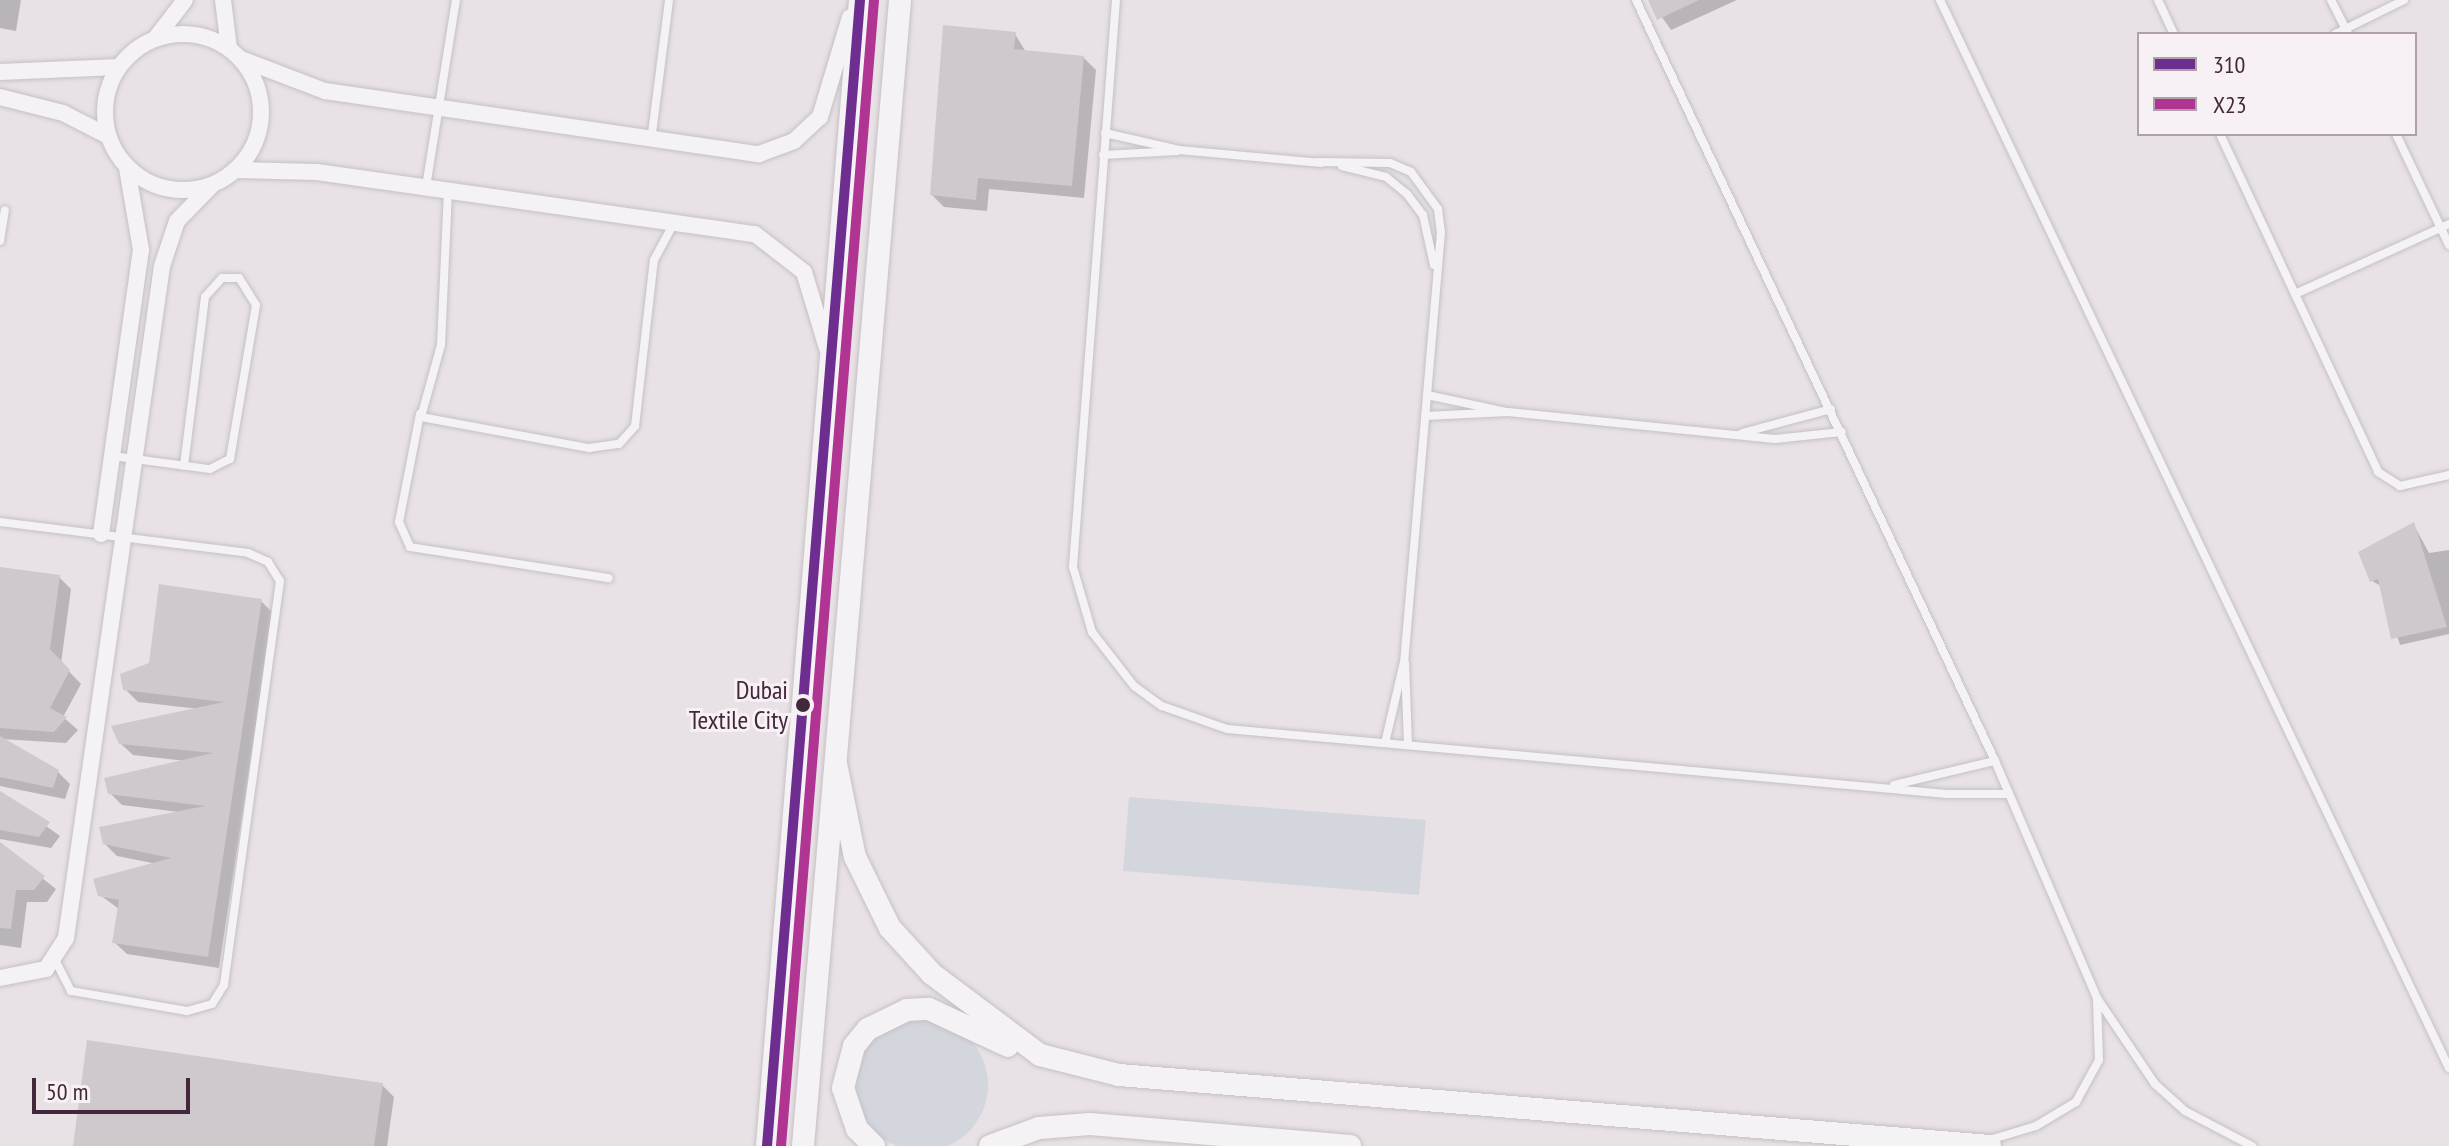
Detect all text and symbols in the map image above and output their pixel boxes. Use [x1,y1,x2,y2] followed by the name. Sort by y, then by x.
[2137,32,2417,136] legend
[2213,49,2245,80] text: 310
[2213,89,2247,120] text: X23
[689,674,788,736] place label: Dubai Textile City
[795,697,811,713] marker: Dubai Textile City
[36,1062,194,1112] scale bar
[46,1076,88,1107] text: 50 m

